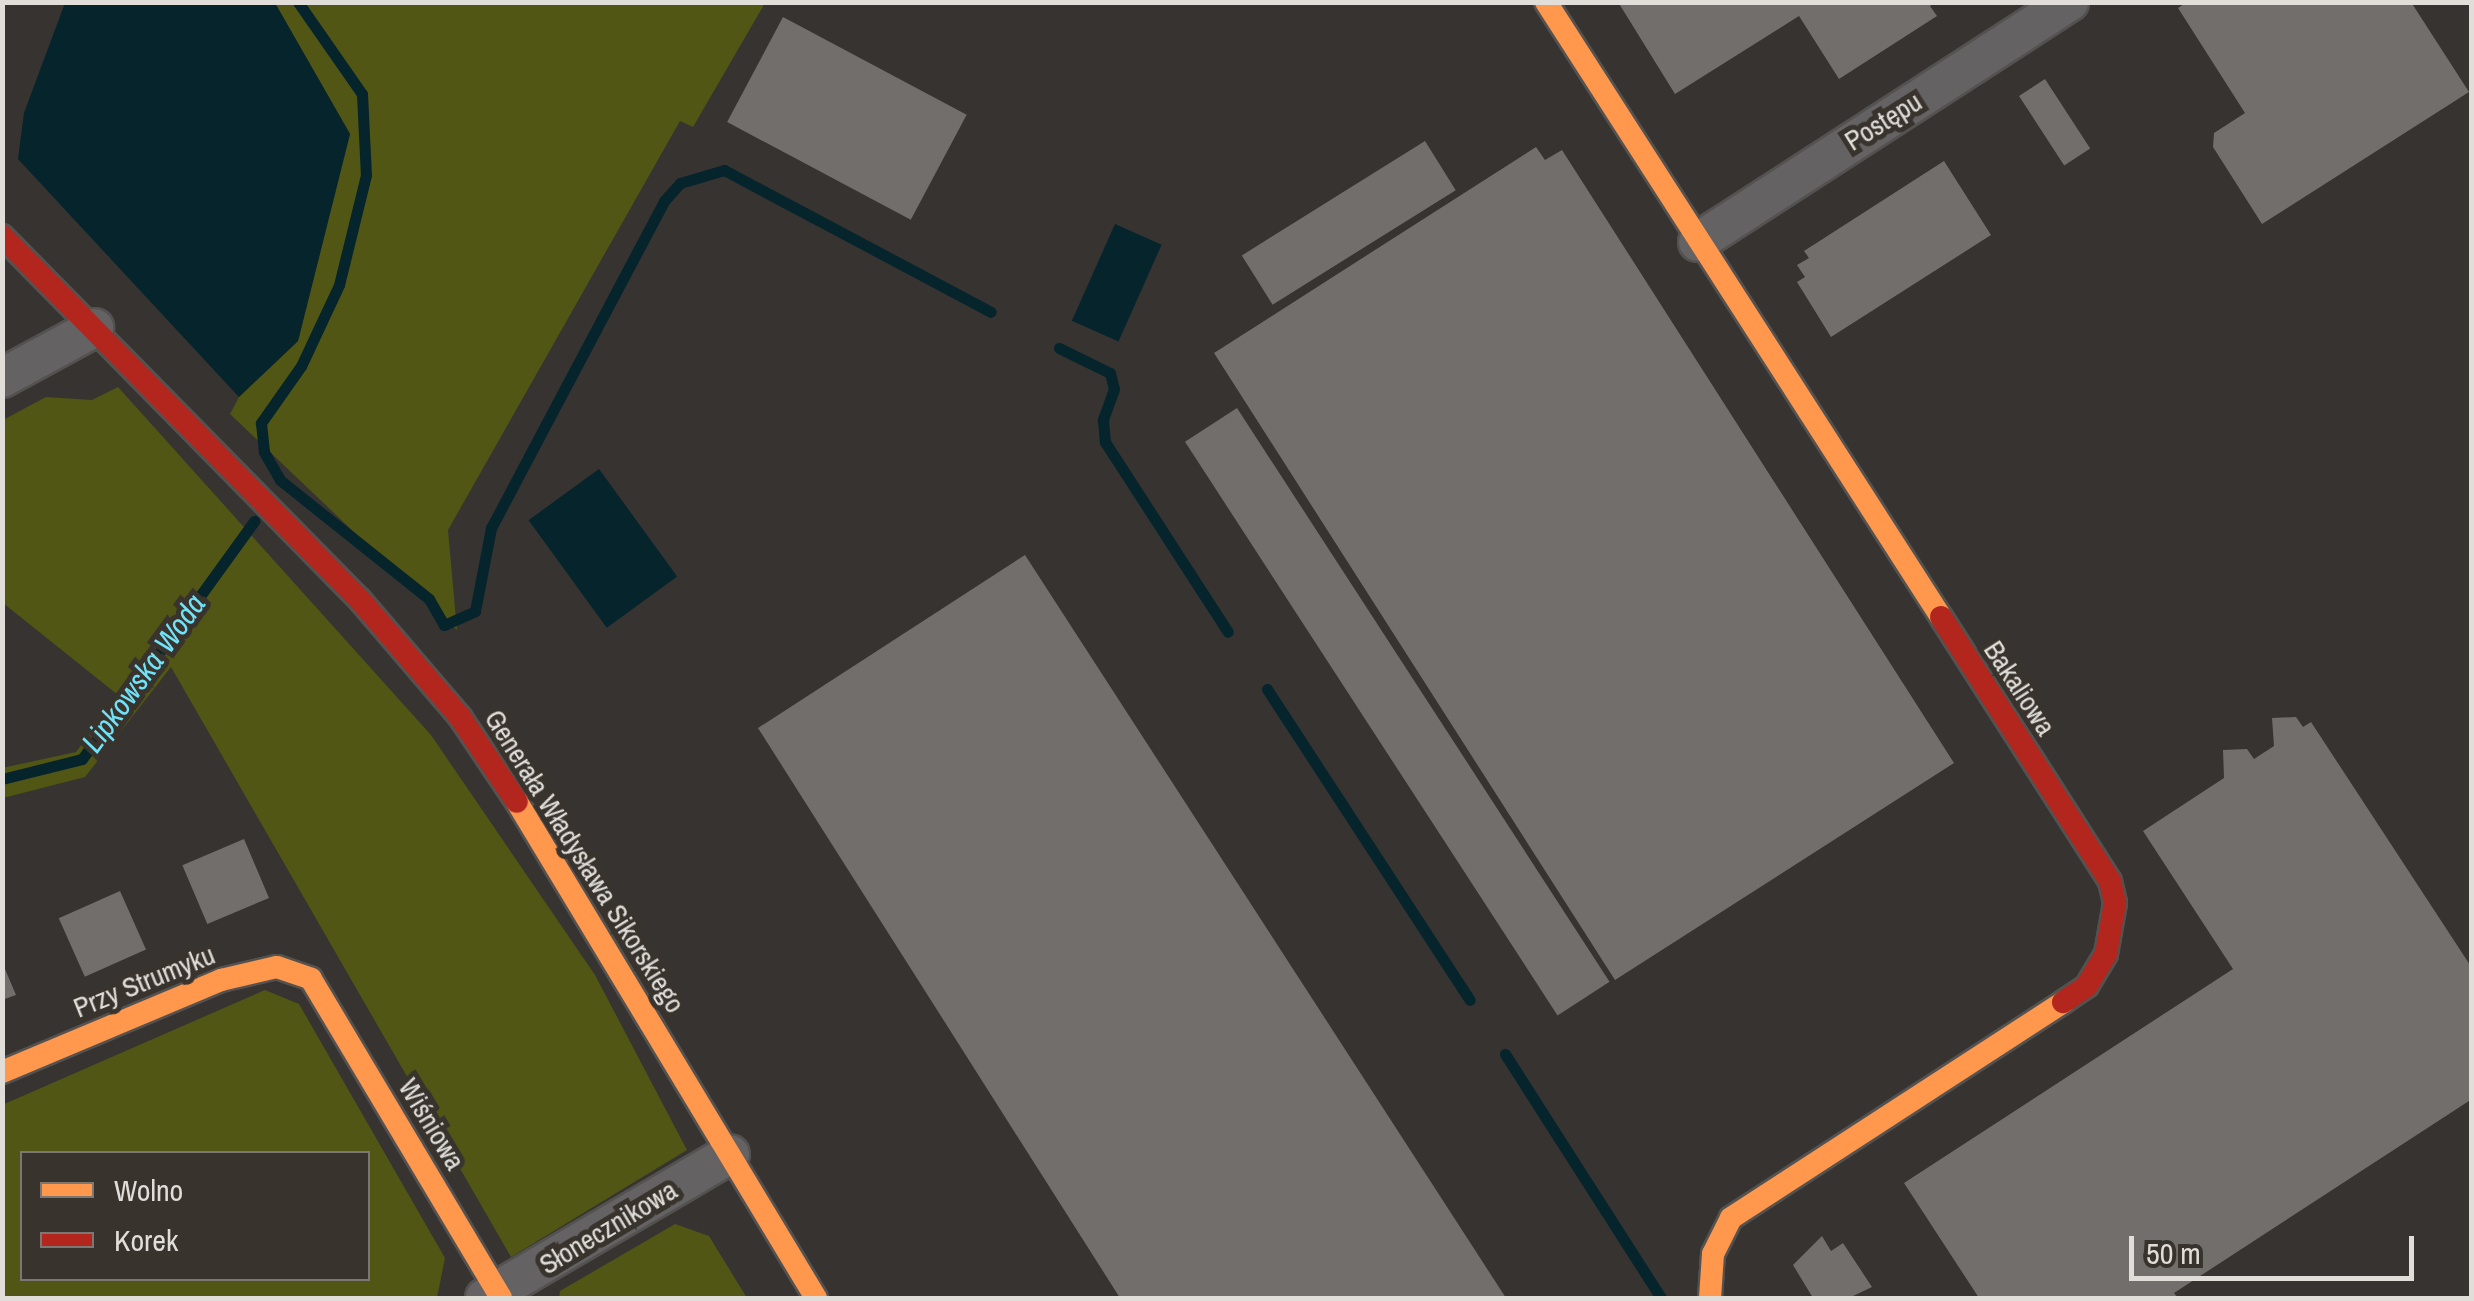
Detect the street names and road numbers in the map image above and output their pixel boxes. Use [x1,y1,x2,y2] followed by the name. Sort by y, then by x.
[1838,84,1928,158] street label: Postępu
[1977,634,2063,742] street label: Bakaliowa
[478,703,692,1019] street label: Generała Władysława Sikorskiego
[69,937,219,1025] street label: Przy Strumyku
[392,1072,472,1176] street label: Wiśniowa
[533,1173,683,1281] street label: Słonecznikowa

